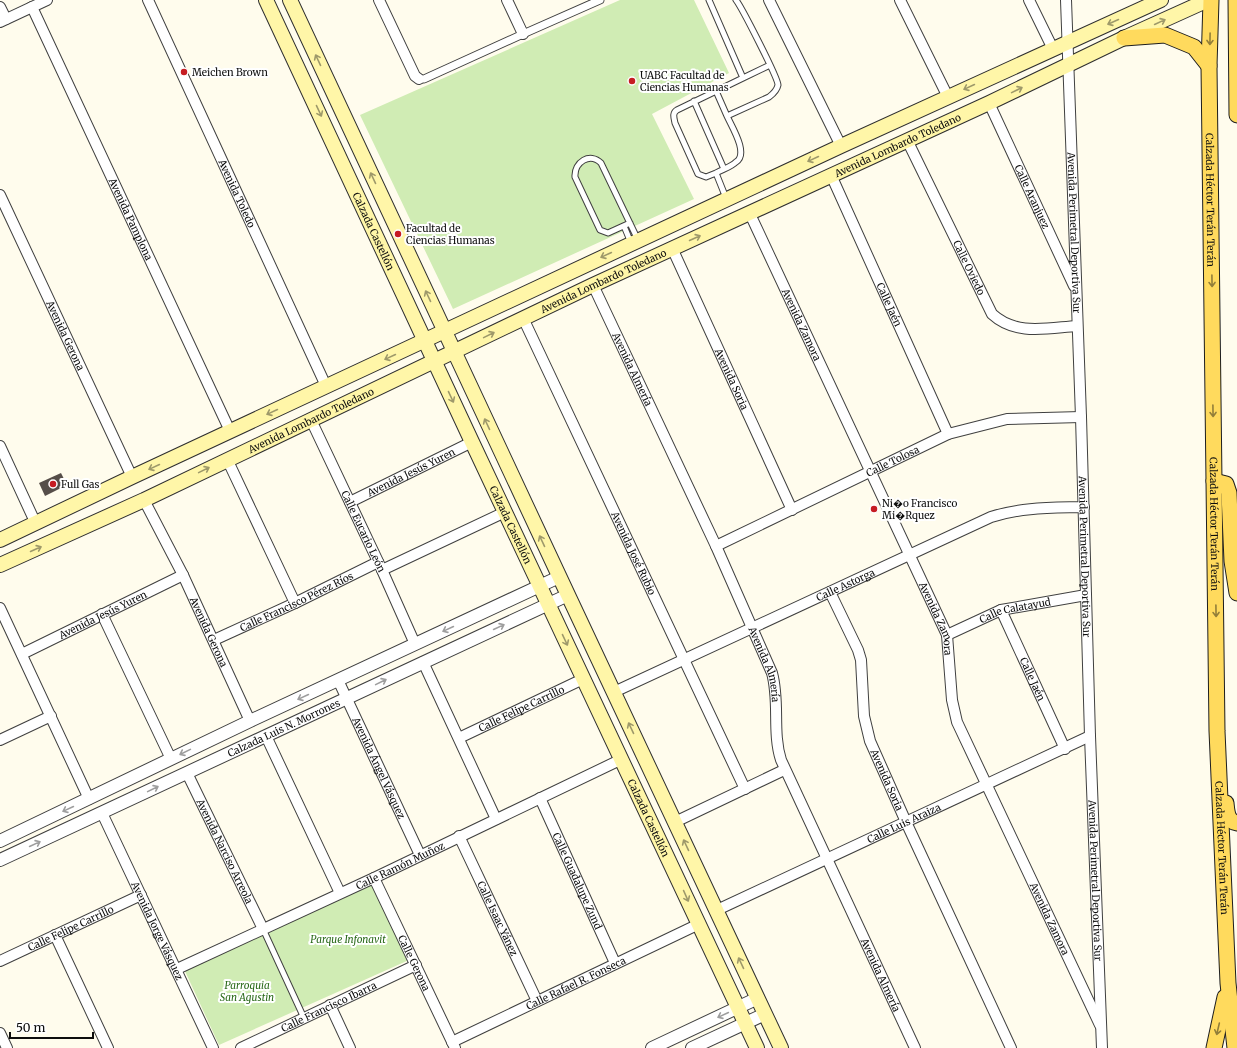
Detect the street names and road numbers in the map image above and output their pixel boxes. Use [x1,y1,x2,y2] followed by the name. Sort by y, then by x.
[831,110,963,180] street label: Avenida Lombardo Toledano
[1203,133,1218,267] street label: Calzada Héctor Terán Terán
[1065,151,1084,314] street label: Avenida Perimetral Deportiva Sur
[215,156,259,230] street label: Avenida Toledo
[1012,162,1053,231] street label: Calle Aranjuez
[106,175,156,263] street label: Avenida Pamplona
[350,190,398,273] street label: Calzada Castellón
[950,238,988,297] street label: Calle Oviedo
[537,246,669,316] street label: Avenida Lombardo Toledano
[874,281,905,329] street label: Calle Jaén
[779,285,824,363] street label: Avenida Zamora
[43,297,88,373] street label: Avenida Gerona
[609,329,656,408] street label: Avenida Almería
[712,345,752,412] street label: Avenida Soria
[245,384,376,456] street label: Avenida Lombardo Toledano
[864,442,922,479] street label: Calle Tolosa
[364,445,457,500] street label: Avenida Jesús Yuren
[1207,457,1222,591] street label: Calzada Héctor Terán Terán
[1076,475,1094,638] street label: Avenida Perimetral Deportiva Sur
[487,484,535,566] street label: Calzada Castellón
[339,488,389,574] street label: Calle Eucario León
[608,508,659,597] street label: Avenida José Rubio
[814,565,877,604] street label: Calle Astorga
[238,569,355,634] street label: Calle Francisco Pérez Ríos
[916,579,955,656] street label: Avenida Zamora
[56,587,149,642] street label: Avenida Jesús Yuren
[187,594,231,669] street label: Avenida Gerona
[977,595,1052,626] street label: Calle Calatayud
[745,624,782,703] street label: Avenida Almería
[1017,655,1049,703] street label: Calle Jaén
[476,682,566,734] street label: Calle Felipe Carrillo
[225,696,342,759] street label: Calzada Luis N. Morrones
[349,714,409,821] street label: Avenida Ángel Vásquez
[867,746,907,813] street label: Avenida Soria
[625,777,673,859] street label: Calzada Castellón
[1213,781,1232,915] street label: Calzada Héctor Terán Terán
[194,796,256,906] street label: Avenida Narciso Arreola
[1086,799,1105,962] street label: Avenida Perimetral Deportiva Sur
[865,800,943,846] street label: Calle Luis Araiza
[550,830,605,931] street label: Calle Guadalupe Zund
[354,838,447,892] street label: Calle Ramón Muñoz
[128,878,187,982] street label: Avenida Jorge Vásquez
[475,879,521,958] street label: Calle Isaac Yánez
[1027,879,1073,957] street label: Avenida Zamora
[26,902,116,954] street label: Calle Felipe Carrillo
[396,933,434,994] street label: Calle Gerona
[858,935,904,1014] street label: Avenida Almería
[524,953,628,1012] street label: Calle Rafael R. Fonseca
[279,978,379,1035] street label: Calle Francisco Ibarra

